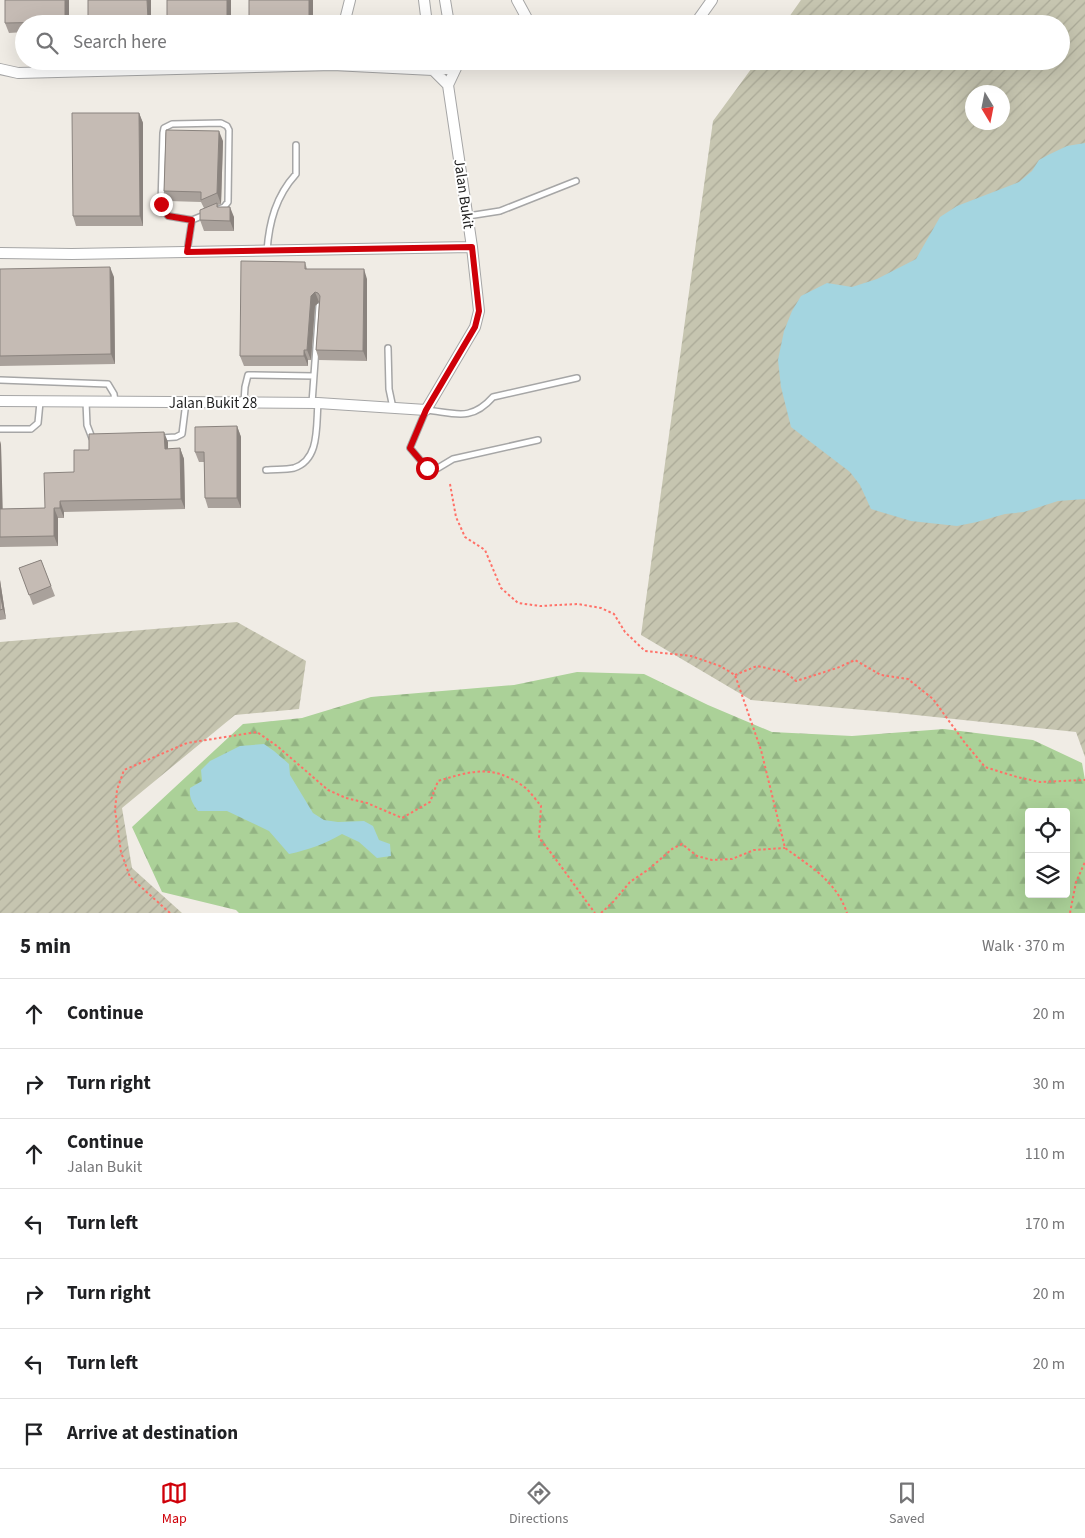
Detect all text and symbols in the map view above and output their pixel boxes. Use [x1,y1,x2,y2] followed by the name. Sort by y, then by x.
[15,15,1070,70] search box
[33,29,61,57] icon: search
[73,29,167,56] text: Search here
[965,85,1010,130] north arrow
[448,158,479,230] street label: Jalan Bukit
[150,193,173,216] route end
[169,393,257,414] street label: Jalan Bukit 28
[416,457,439,480] route start
[1025,808,1070,898] map controls
[1025,808,1070,853] button: locate
[1025,853,1070,898] button: layers
[20,931,71,961] text: 5 min
[982,935,1065,957] text: Walk · 370 m
[20,1000,48,1028] icon: ahead
[67,1000,144,1027] text: Continue
[1033,1003,1065,1025] text: 20 m
[20,1070,48,1098] icon: right
[67,1070,151,1097] text: Turn right
[1033,1073,1065,1095] text: 30 m
[67,1129,144,1156] text: Continue
[20,1140,48,1168] icon: ahead
[1025,1143,1065,1165] text: 110 m
[67,1156,142,1178] text: Jalan Bukit
[20,1210,48,1238] icon: left
[67,1210,138,1237] text: Turn left
[1025,1213,1065,1235] text: 170 m
[20,1280,48,1308] icon: right
[67,1280,151,1307] text: Turn right
[1033,1283,1065,1305] text: 20 m
[20,1350,48,1378] icon: left
[67,1350,138,1377] text: Turn left
[1033,1353,1065,1375] text: 20 m
[20,1420,48,1448] icon: arrive
[67,1420,238,1447] text: Arrive at destination
[160,1479,188,1529] tab: Map
[509,1479,568,1529] tab: Directions
[889,1479,925,1529] tab: Saved

